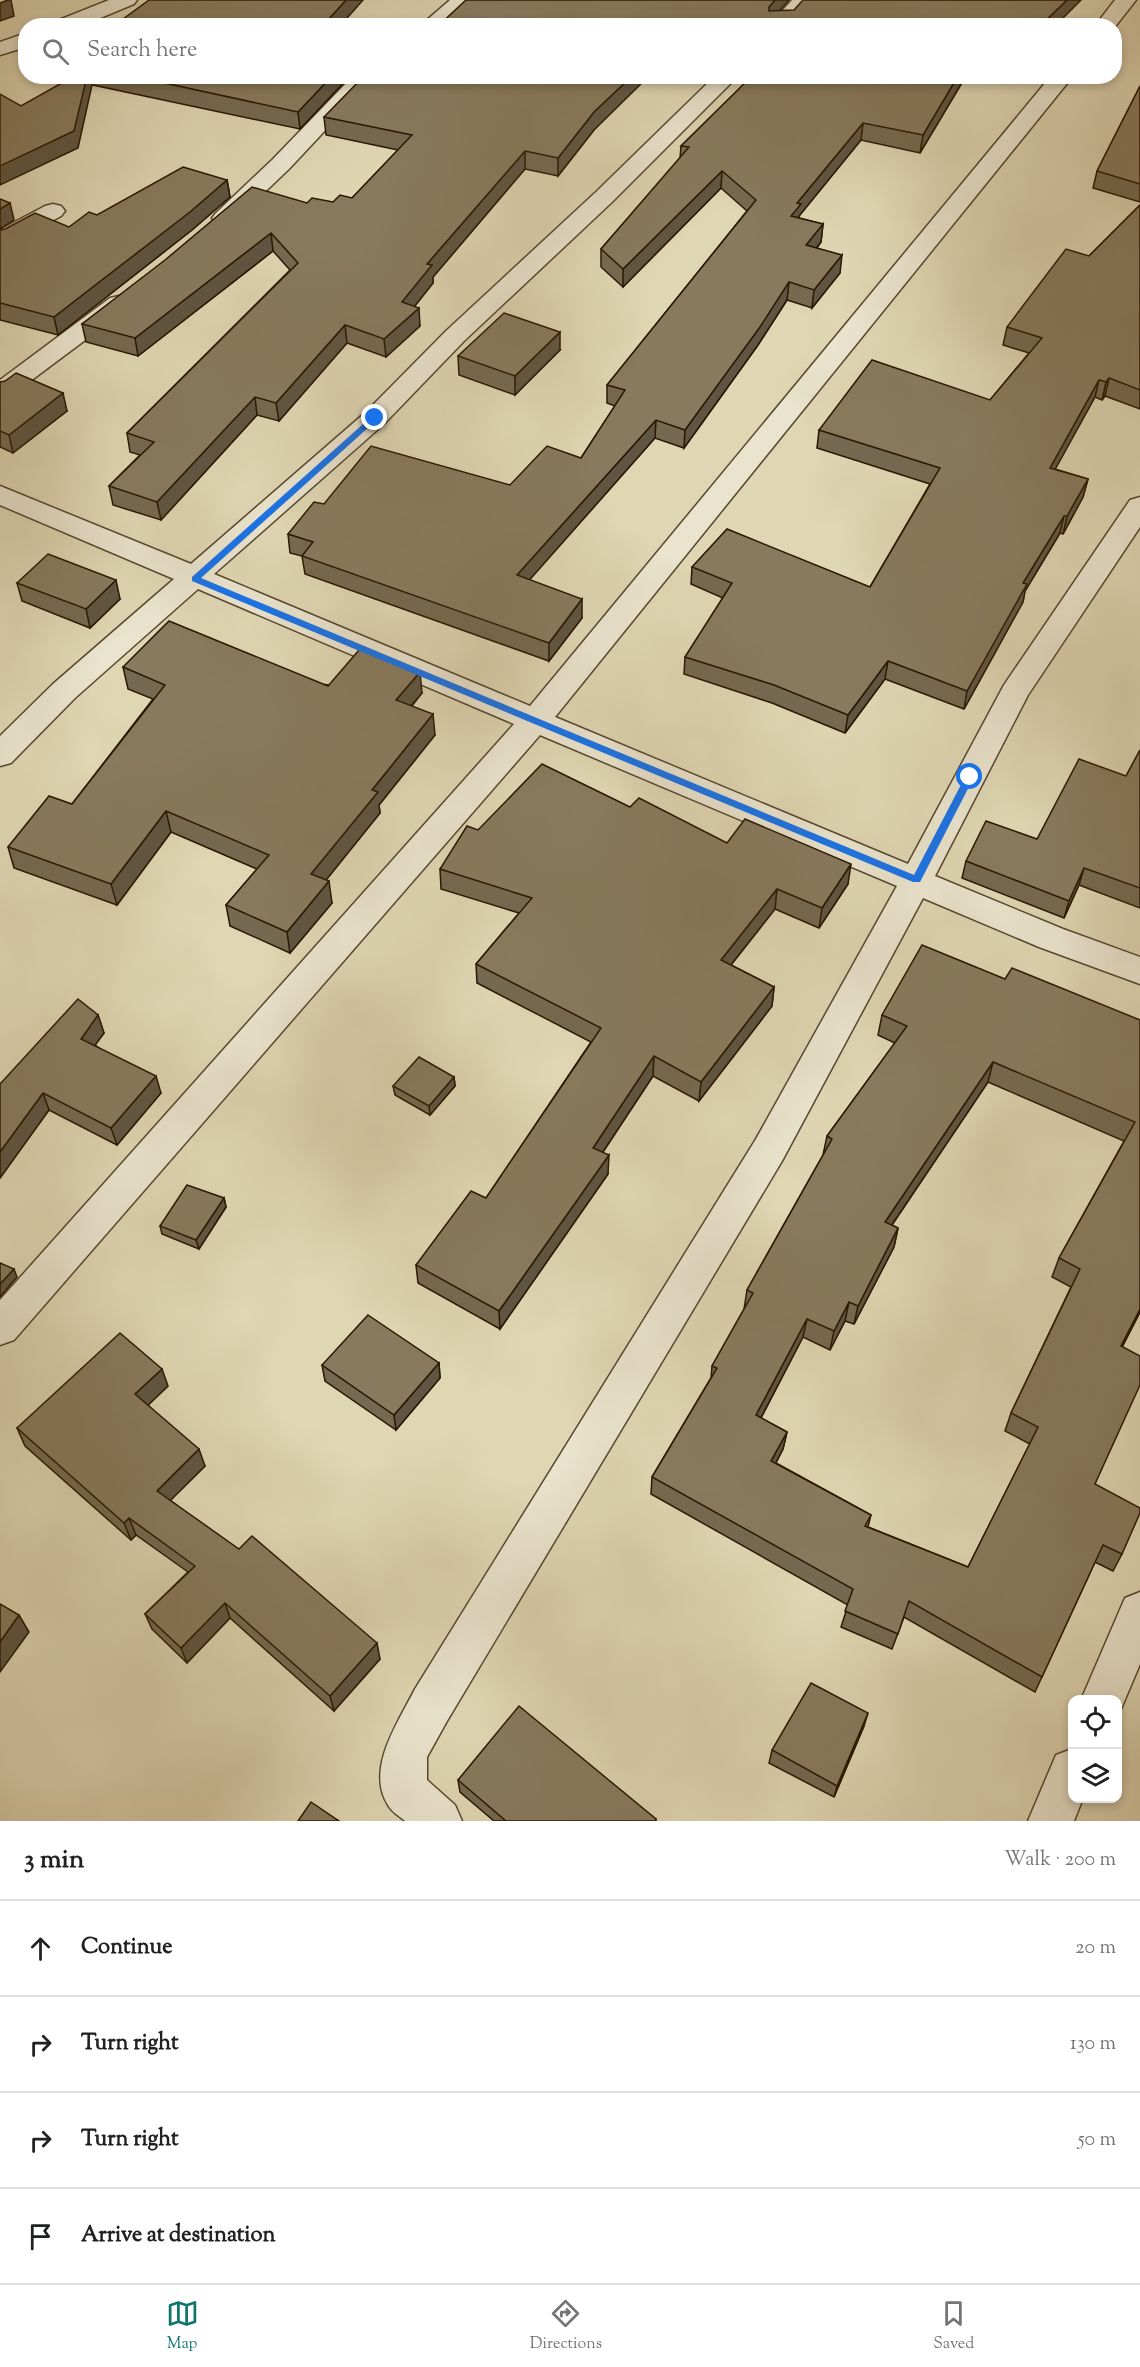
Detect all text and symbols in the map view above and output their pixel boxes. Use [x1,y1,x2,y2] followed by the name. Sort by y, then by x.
[18,18,1122,84] search box
[39,35,72,68] icon: search
[87,35,197,67] text: Search here
[361,404,387,430] route end
[956,763,982,789] route start
[1068,1695,1122,1803] map controls
[1068,1695,1122,1749] button: locate
[1068,1749,1122,1803] button: layers
[24,1842,84,1879] text: 3 min
[1004,1846,1116,1875] text: Walk · 200 m
[24,1932,57,1965] icon: ahead
[81,1932,172,1964] text: Continue
[1075,1934,1116,1963] text: 20 m
[24,2028,57,2061] icon: right
[81,2028,178,2060] text: Turn right
[1070,2030,1116,2059] text: 130 m
[24,2124,57,2157] icon: right
[81,2124,178,2156] text: Turn right
[1078,2126,1116,2155] text: 50 m
[24,2220,57,2253] icon: arrive
[81,2220,276,2252] text: Arrive at destination
[166,2297,199,2356] tab: Map
[530,2297,602,2356] tab: Directions
[933,2297,974,2356] tab: Saved

